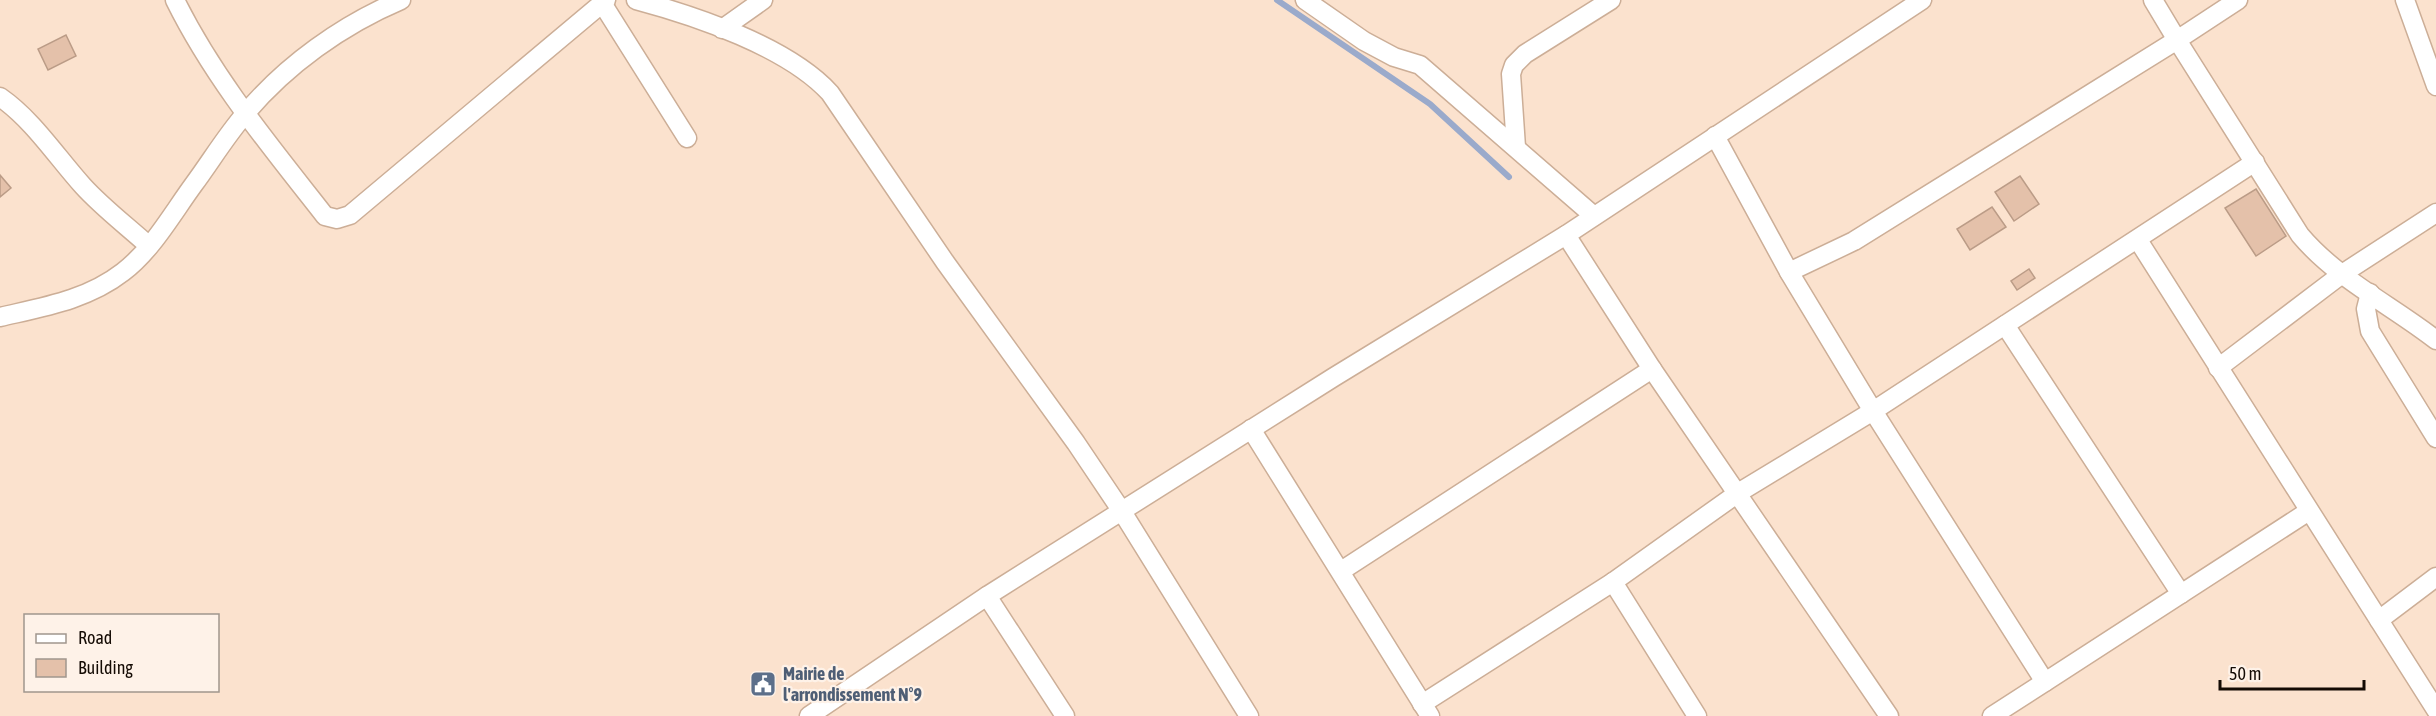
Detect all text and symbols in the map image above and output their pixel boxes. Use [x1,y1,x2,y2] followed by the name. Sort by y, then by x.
[24,614,219,692] legend
[78,627,112,648] text: Road
[2220,653,2364,691] scale bar
[78,657,133,678] text: Building
[783,663,922,705] place label: Mairie de l'arrondissement N°9
[2229,663,2261,684] text: 50 m
[748,669,778,699] public building icon: Mairie de l'arrondissement N°9

